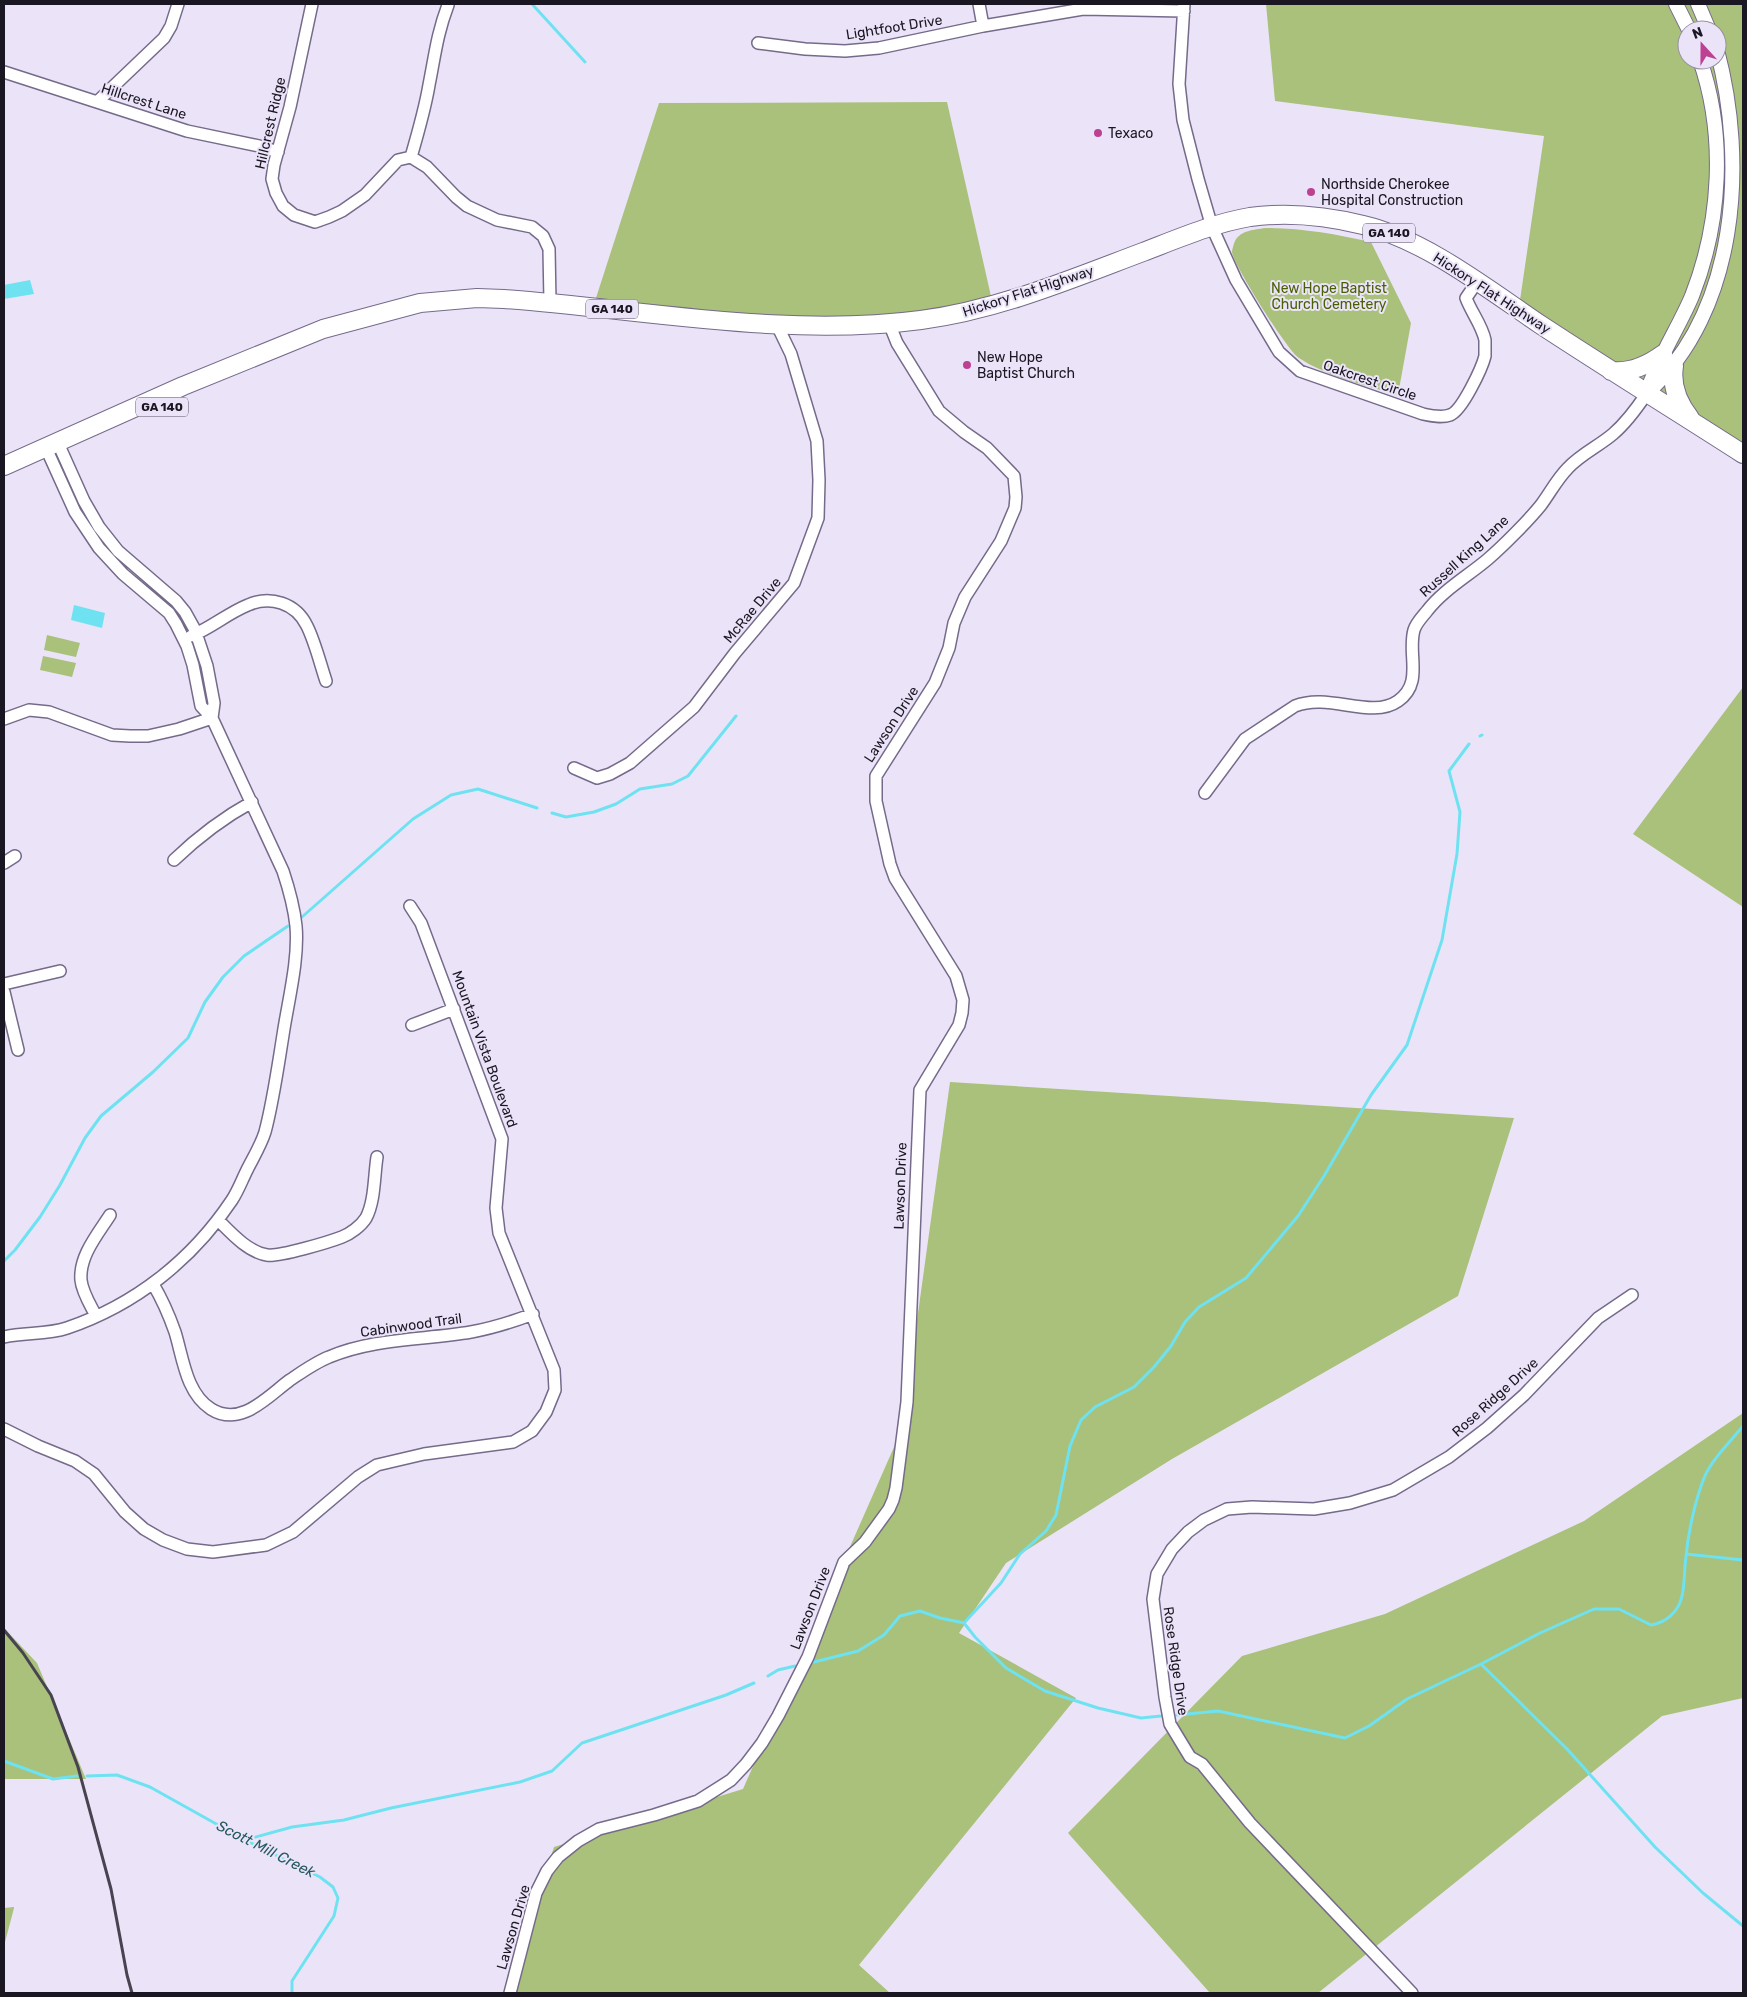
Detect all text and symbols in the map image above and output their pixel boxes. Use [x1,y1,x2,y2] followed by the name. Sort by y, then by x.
[845,11,944,44] street label: Lightfoot Drive
[1677,20,1727,70] north arrow
[1690,24,1705,43] text: N
[252,75,289,171] street label: Hillcrest Ridge
[99,80,189,123] street label: Hillcrest Lane
[1108,125,1153,142] place label: Texaco
[1092,127,1104,139] marker: Texaco
[1321,176,1463,209] place label: Northside Cherokee Hospital Construction
[1305,186,1317,198] marker: Northside Cherokee Hospital Construction
[1363,224,1415,242] road number: GA 140
[1430,249,1554,338] street label: Hickory Flat Highway
[960,262,1096,321] street label: Hickory Flat Highway
[1271,280,1388,313] park label: New Hope Baptist Church Cemetery
[586,300,638,318] road number: GA 140
[977,349,1075,382] place label: New Hope Baptist Church
[1321,357,1419,404] street label: Oakcrest Circle
[961,359,973,371] marker: New Hope Baptist Church
[136,398,188,417] road number: GA 140
[1416,512,1512,601] street label: Russell King Lane
[720,574,785,647] street label: McRae Drive
[860,683,922,766] street label: Lawson Drive
[448,968,521,1130] street label: Mountain Vista Boulevard
[890,1142,911,1230] street label: Lawson Drive
[359,1310,463,1341] street label: Cabinwood Trail
[1449,1354,1542,1440] street label: Rose Ridge Drive
[787,1564,834,1652] street label: Lawson Drive
[1159,1606,1192,1717] street label: Rose Ridge Drive
[214,1816,318,1882] water label: Scott Mill Creek
[493,1883,534,1971] street label: Lawson Drive

